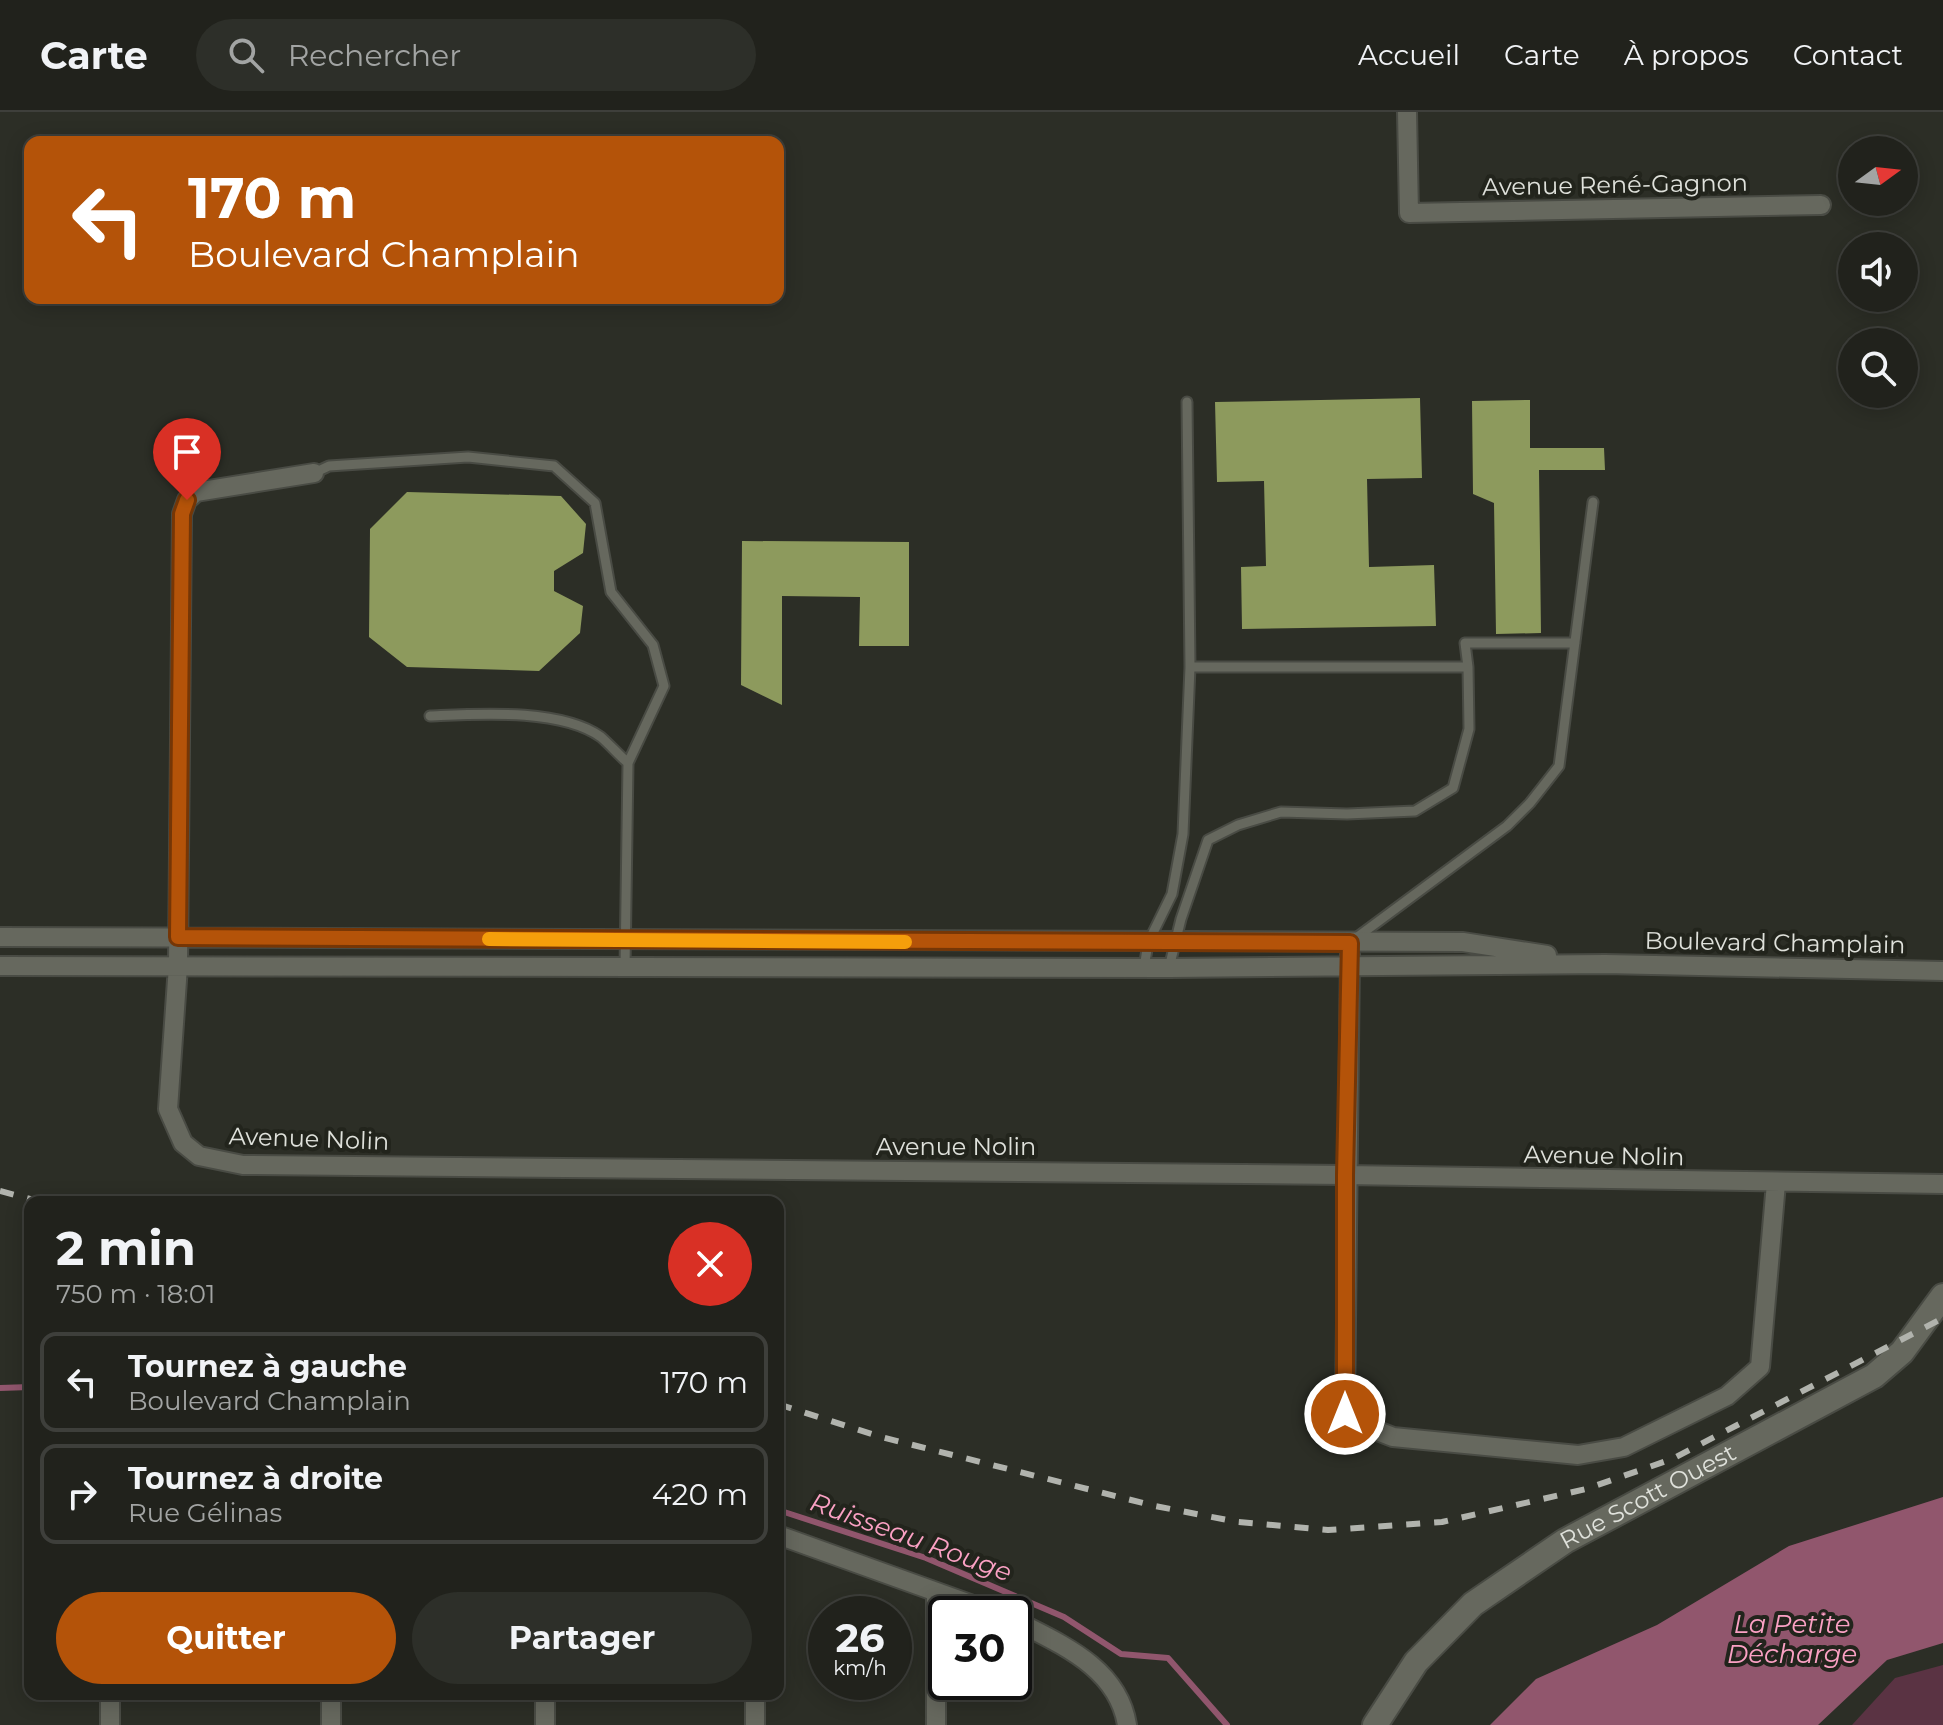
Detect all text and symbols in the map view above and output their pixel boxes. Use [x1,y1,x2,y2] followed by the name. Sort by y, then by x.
[196,19,756,91] search box
[40,32,148,79] text: Carte
[224,33,268,77] icon: search
[288,37,461,74] text: Rechercher
[1358,38,1460,72] text: Accueil
[1504,38,1580,72] text: Carte
[1624,38,1749,72] text: À propos
[1793,38,1903,72] text: Contact
[1838,136,1918,216] north arrow
[1838,136,1918,408] map controls
[188,164,356,232] text: 170 m
[56,168,160,272] icon: left
[1482,168,1748,201] street label: Avenue René-Gagnon
[188,232,580,276] text: Boulevard Champlain
[1838,232,1918,312] button: sound
[1838,328,1918,408] button: search
[153,418,221,500] pin
[165,430,209,474] icon: arrive
[1644,926,1906,959] street label: Boulevard Champlain
[228,1121,390,1156] street label: Avenue Nolin
[876,1132,1036,1161] street label: Avenue Nolin
[1523,1140,1685,1171] street label: Avenue Nolin
[56,1219,196,1277] text: 2 min
[668,1222,752,1306] button: close
[56,1278,215,1310] text: 750 m · 18:01
[128,1348,407,1385] text: Tournez à gauche
[60,1360,104,1404] icon: left
[661,1364,748,1401] text: 170 m
[1303,1372,1387,1456] position arrow
[128,1385,411,1417] text: Boulevard Champlain
[1555,1437,1741,1555] street label: Rue Scott Ouest
[128,1460,383,1497] text: Tournez à droite
[60,1472,104,1516] icon: right
[652,1476,748,1513] text: 420 m
[806,1486,1016,1588] water label: Ruisseau Rouge
[128,1497,282,1529] text: Rue Gélinas
[56,1592,396,1684] button: Quitter
[412,1592,752,1684] button: Partager
[928,1596,1032,1700] speed limit sign: 30
[1727,1608,1857,1670] water label: La Petite Décharge
[835,1613,885,1662] text: 26
[833,1656,887,1680] text: km/h

